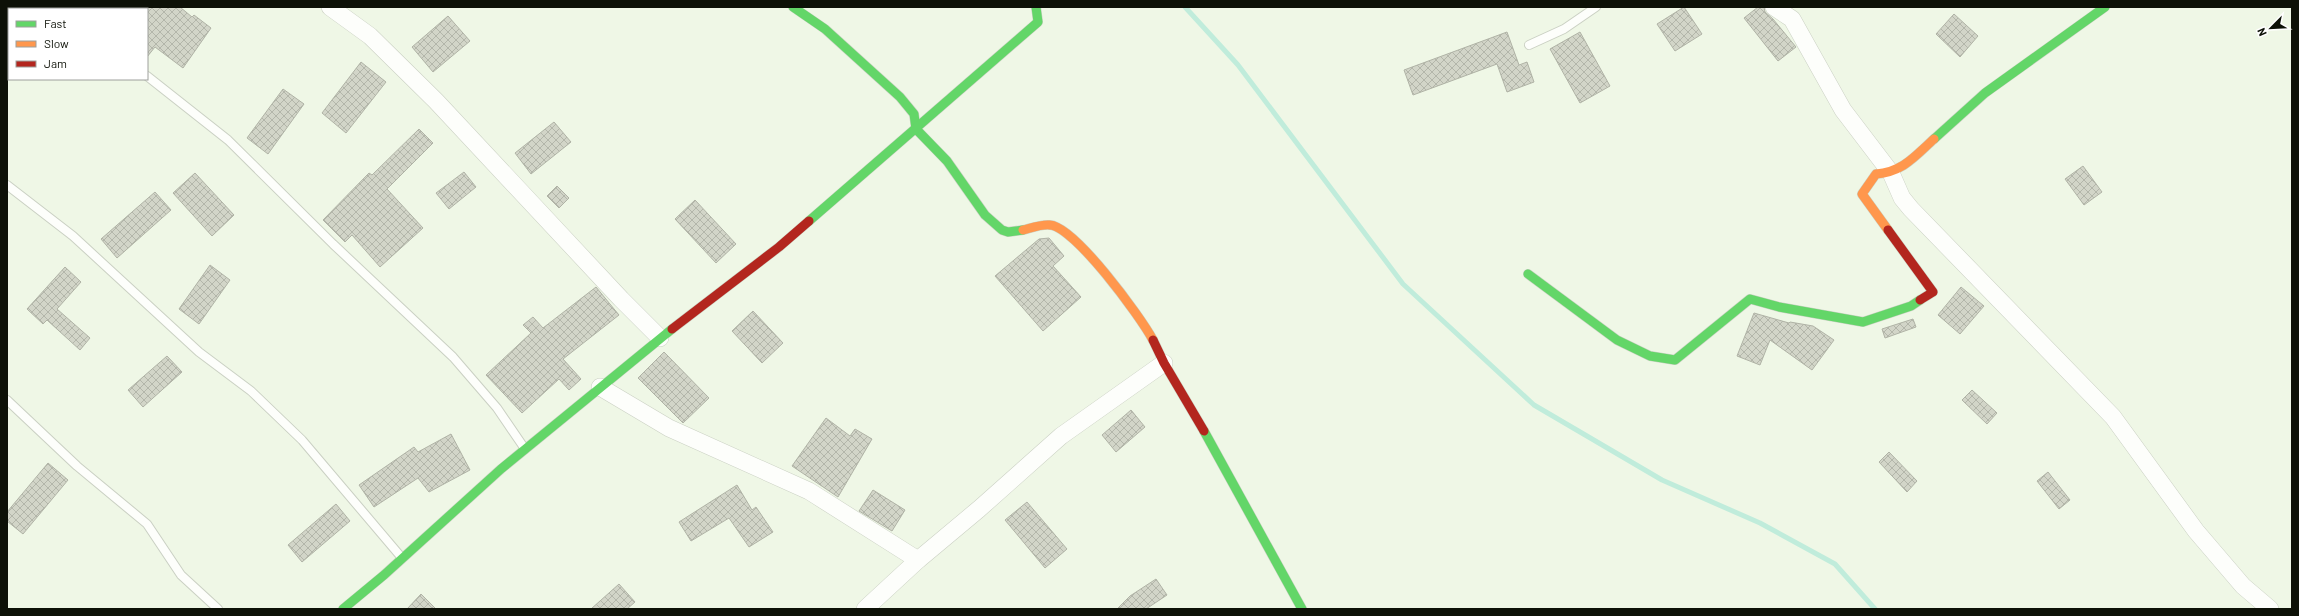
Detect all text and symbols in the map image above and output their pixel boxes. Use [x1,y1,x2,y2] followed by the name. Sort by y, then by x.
[8,8,148,80] legend
[2251,8,2291,48] north arrow
[44,16,67,30] text: Fast
[2254,26,2269,38] text: N
[44,36,69,50] text: Slow
[44,56,67,70] text: Jam

